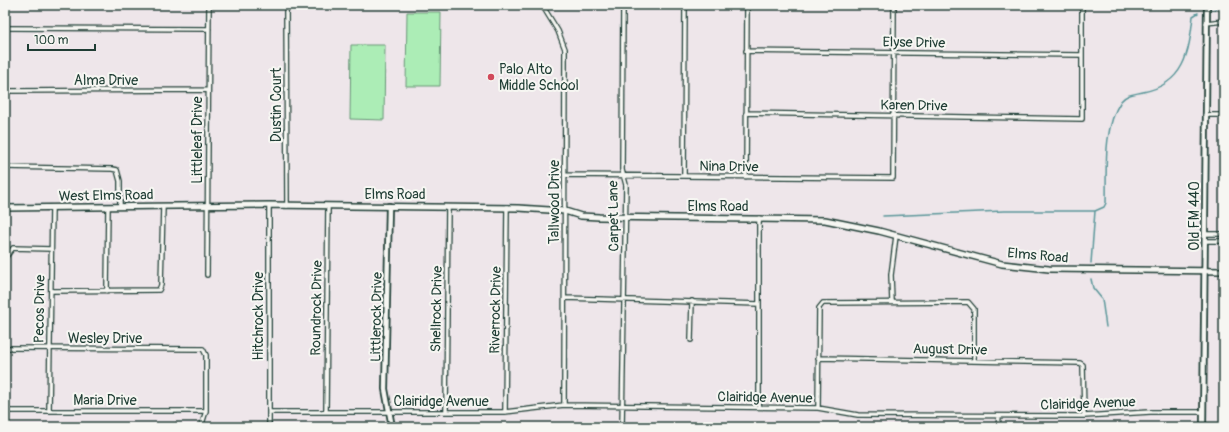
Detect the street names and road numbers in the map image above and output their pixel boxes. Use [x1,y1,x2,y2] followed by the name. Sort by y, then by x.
[883,33,946,52] street label: Elyse Drive
[268,67,285,142] street label: Dustin Court
[74,72,138,89] street label: Alma Drive
[189,96,206,184] street label: Littleleaf Drive
[880,96,948,115] street label: Karen Drive
[699,157,759,176] street label: Nina Drive
[546,160,563,244] street label: Tallwood Drive
[604,180,623,252] street label: Carpet Lane
[1186,181,1203,251] street label: Old FM 440
[58,186,154,205] street label: West Elms Road
[364,186,426,203] street label: Elms Road
[687,198,749,215] street label: Elms Road
[1007,244,1069,267] street label: Elms Road
[307,260,326,356] street label: Roundrock Drive
[427,266,446,352] street label: Shellrock Drive
[486,266,505,354] street label: Riverrock Drive
[250,272,267,360] street label: Hitchrock Drive
[367,272,386,362] street label: Littlerock Drive
[30,275,49,343] street label: Pecos Drive
[68,330,142,347] street label: Wesley Drive
[913,340,987,359] street label: August Drive
[717,388,813,407] street label: Clairidge Avenue
[73,392,137,409] street label: Maria Drive
[393,393,489,410] street label: Clairidge Avenue
[1040,393,1136,414] street label: Clairidge Avenue

